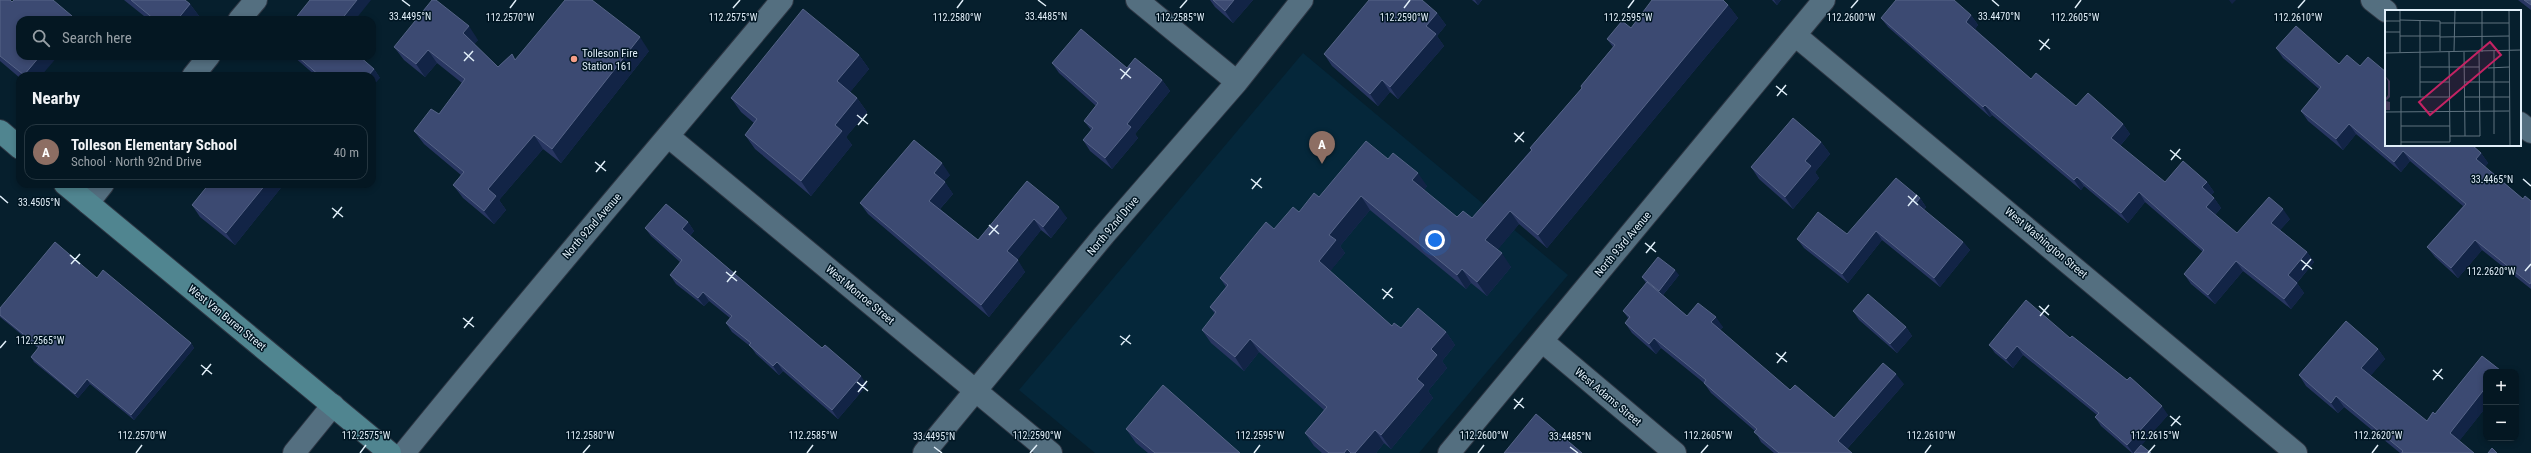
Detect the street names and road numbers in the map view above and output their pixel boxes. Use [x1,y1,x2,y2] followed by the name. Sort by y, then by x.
[560,190,624,262] street label: North 92nd Avenue
[1085,194,1141,258] street label: North 92nd Drive
[2002,205,2090,281] street label: West Washington Street
[1592,209,1654,279] street label: North 93rd Avenue
[823,263,897,327] street label: West Monroe Street
[185,283,269,353] street label: West Van Buren Street
[1572,365,1644,429] street label: West Adams Street

